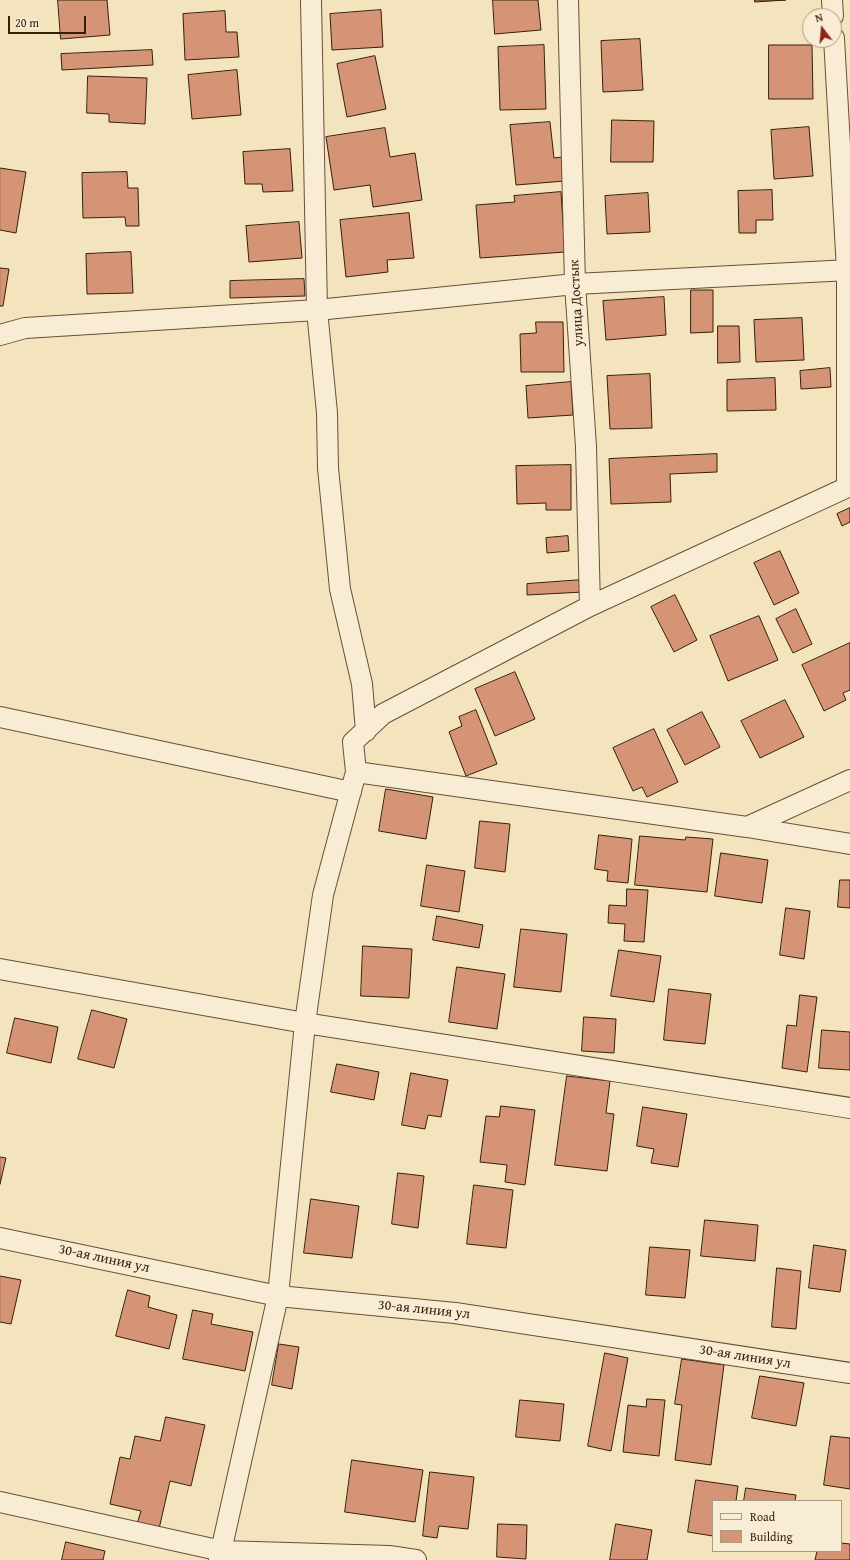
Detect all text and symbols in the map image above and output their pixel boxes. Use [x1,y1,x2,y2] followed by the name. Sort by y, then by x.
[10,8,88,34] scale bar
[802,8,842,48] north arrow
[813,9,825,26] text: N
[15,14,39,31] text: 20 m
[566,259,588,347] street label: улица Достык
[57,1241,151,1277] street label: 30-ая линия ул
[377,1297,471,1323] street label: 30-ая линия ул
[698,1341,792,1373] street label: 30-ая линия ул
[712,1500,842,1552] legend
[750,1508,775,1525] text: Road
[750,1528,793,1545] text: Building

